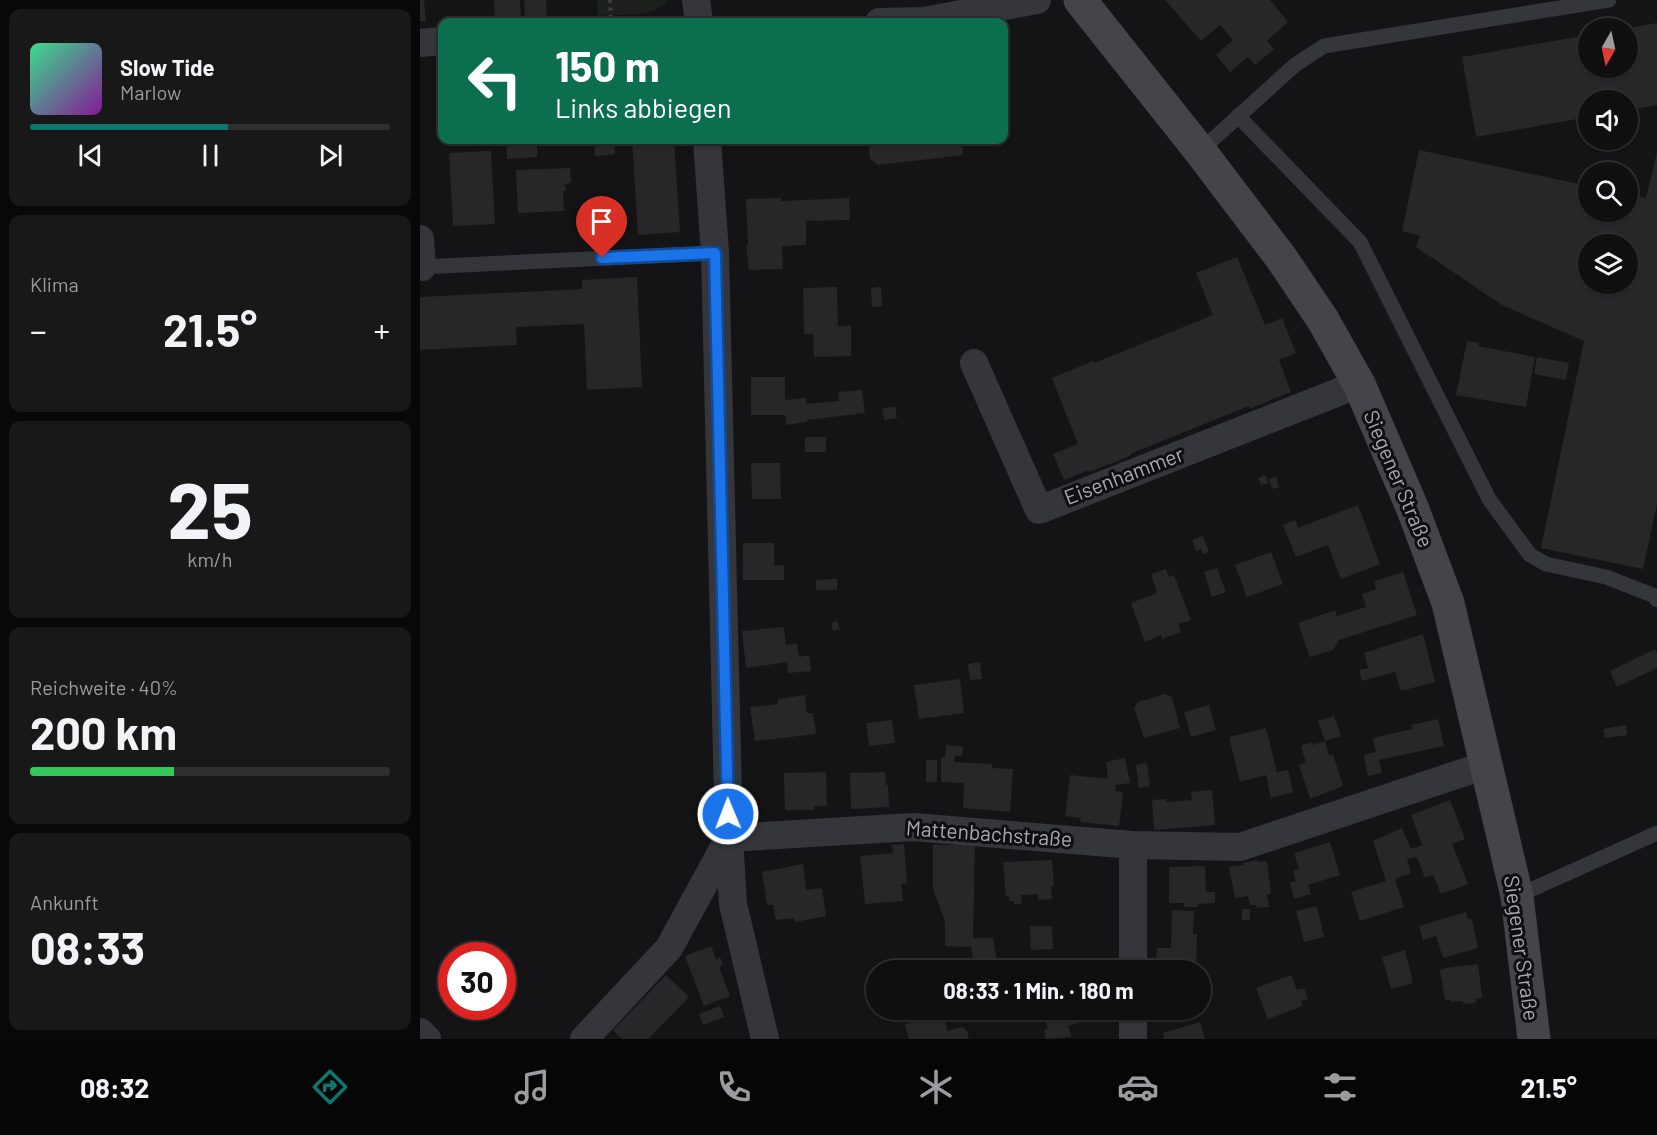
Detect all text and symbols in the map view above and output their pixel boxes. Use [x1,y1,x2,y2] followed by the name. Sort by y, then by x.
[1578,18,1638,78] north arrow
[1578,18,1638,294] map controls
[555,40,660,90] text: 150 m
[456,42,534,120] icon: left
[120,54,215,80] text: Slow Tide
[120,80,181,104] text: Marlow
[1578,90,1638,150] button: sound
[555,91,731,123] text: Links abbiegen
[74,139,107,172] icon: previous
[194,139,227,172] icon: pause
[314,139,347,172] icon: next
[1578,162,1638,222] button: search
[576,196,627,258] pin
[585,205,618,238] icon: arrive
[1578,234,1638,294] button: layers
[30,272,79,296] text: Klima
[163,302,257,356] text: 21.5°
[30,310,47,350] text: −
[374,310,390,350] text: +
[1359,406,1440,551] street label: Siegener Straße
[1060,440,1187,509] street label: Eisenhammer
[167,461,253,555] text: 25
[187,547,233,571] text: km/h
[30,675,178,699] text: Reichweite · 40%
[30,705,177,759] text: 200 km
[696,782,760,846] position arrow
[905,814,1073,851] street label: Mattenbachstraße
[1500,873,1545,1022] street label: Siegener Straße
[30,890,99,914] text: Ankunft
[30,920,145,974] text: 08:33
[438,942,516,1020] speed limit sign: 30
[943,977,1134,1003] text: 08:33 · 1 Min. · 180 m
[309,1066,351,1108] icon: directions
[511,1066,553,1108] icon: music
[713,1066,755,1108] icon: phone
[915,1066,957,1108] icon: climate
[1117,1066,1159,1108] icon: car
[1319,1066,1361,1108] icon: filters
[80,1071,149,1103] text: 08:32
[1520,1071,1577,1103] text: 21.5°

